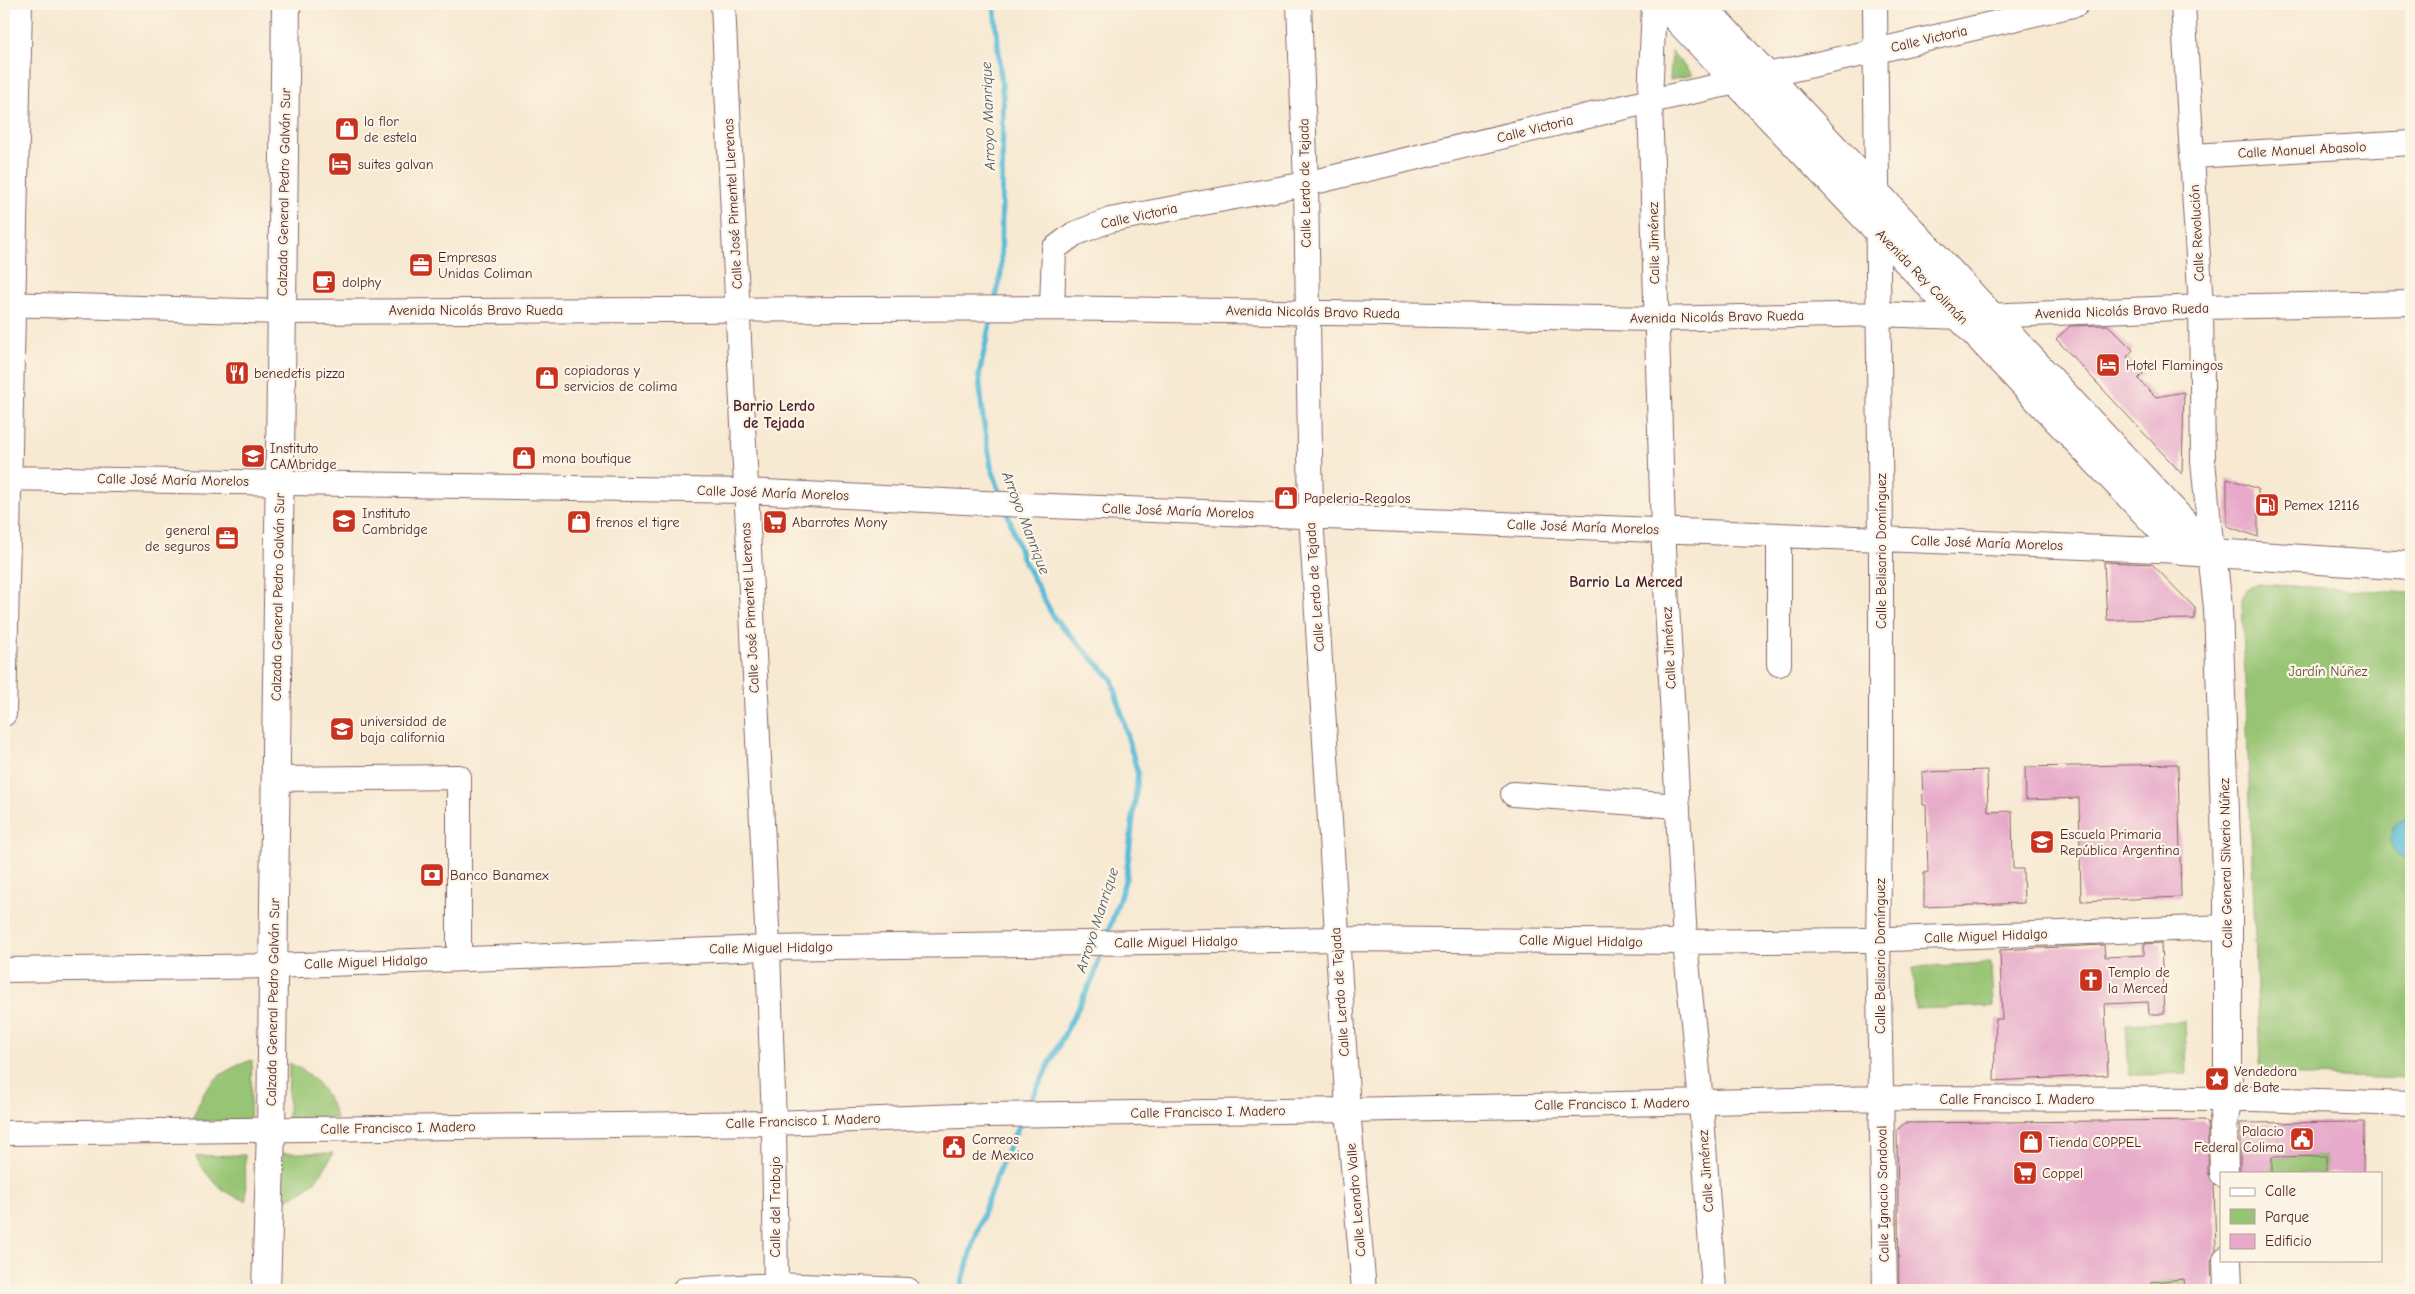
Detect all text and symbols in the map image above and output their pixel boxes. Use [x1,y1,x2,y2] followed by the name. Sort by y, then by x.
[1889,22,1969,56] street label: Calle Victoria
[977,61,999,172] water label: Arroyo Manrique
[274,87,294,296] street label: Calzada General Pedro Galván Sur
[1495,111,1575,147] street label: Calle Victoria
[364,113,417,146] place label: la flor de estela
[334,116,360,142] shop icon: la flor de estela
[720,118,746,290] street label: Calle José Pimentel Llerenas
[1295,118,1315,248] street label: Calle Lerdo de Tejada
[2237,138,2367,162] street label: Calle Manuel Abasolo
[327,151,353,177] hotel icon: suites galvan
[358,156,434,173] place label: suites galvan
[2186,184,2208,282] street label: Calle Revolución
[1099,200,1179,232] street label: Calle Victoria
[1645,202,1663,284] street label: Calle Jiménez
[1872,226,1972,328] street label: Avenida Rey Colimán
[438,249,533,282] place label: Empresas Unidas Coliman
[408,252,434,278] office icon: Empresas Unidas Coliman
[311,269,337,295] cafe icon: dolphy
[342,274,382,291] place label: dolphy
[2035,299,2209,323] street label: Avenida Nicolás Bravo Rueda
[389,302,563,319] street label: Avenida Nicolás Bravo Rueda
[1226,302,1400,322] street label: Avenida Nicolás Bravo Rueda
[1630,307,1804,327] street label: Avenida Nicolás Bravo Rueda
[2095,352,2121,378] hotel icon: Hotel Flamingos
[2126,357,2223,374] place label: Hotel Flamingos
[224,360,250,386] restaurant icon: benedetis pizza
[564,362,677,395] place label: copiadoras y servicios de colima
[254,365,345,382] place label: benedetis pizza
[534,365,560,391] shop icon: copiadoras y servicios de colima
[733,397,815,432] district label: Barrio Lerdo de Tejada
[270,440,337,473] place label: Instituto CAMbridge
[240,443,266,469] school or university icon: Instituto CAMbridge
[511,445,537,471] shop icon: mona boutique
[542,450,631,467] place label: mona boutique
[998,468,1054,578] water label: Arroyo Manrique
[97,470,249,490] street label: Calle José María Morelos
[1873,473,1890,629] street label: Calle Belisario Domínguez
[697,482,849,504] street label: Calle José María Morelos
[1273,485,1299,511] shop icon: Papeleria-Regalos
[1304,490,1411,507] place label: Papeleria-Regalos
[268,492,288,701] street label: Calzada General Pedro Galván Sur
[2254,492,2280,518] fuel station icon: Pemex 12116
[2284,497,2360,514] place label: Pemex 12116
[1102,500,1254,522] street label: Calle José María Morelos
[362,505,427,538] place label: Instituto Cambridge
[331,508,357,534] school or university icon: Instituto Cambridge
[566,509,592,535] shop icon: frenos el tigre
[762,509,788,535] supermarket icon: Abarrotes Mony
[595,514,679,531] place label: frenos el tigre
[792,514,888,531] place label: Abarrotes Mony
[1507,516,1659,538] street label: Calle José María Morelos
[145,522,210,555] place label: general de seguros
[737,522,763,694] street label: Calle José Pimentel Llerenas
[1302,522,1328,652] street label: Calle Lerdo de Tejada
[214,525,240,551] office icon: general de seguros
[1911,532,2063,554] street label: Calle José María Morelos
[1569,573,1683,591] district label: Barrio La Merced
[1658,606,1680,690] street label: Calle Jiménez
[2289,663,2368,680] park label: Jardín Núñez
[360,713,446,746] place label: universidad de baja california
[329,716,355,742] school or university icon: universidad de baja california
[2216,778,2236,948] street label: Calle General Silverio Núñez
[2060,826,2180,859] place label: Escuela Primaria República Argentina
[2029,829,2055,855] school or university icon: Escuela Primaria República Argentina
[419,862,445,888] bank icon: Banco Banamex
[1071,865,1123,976] water label: Arroyo Manrique
[450,867,549,884] place label: Banco Banamex
[1872,878,1889,1034] street label: Calle Belisario Domínguez
[263,897,283,1106] street label: Calzada General Pedro Galván Sur
[1924,925,2048,947] street label: Calle Miguel Hidalgo
[1327,927,1353,1057] street label: Calle Lerdo de Tejada
[1519,931,1643,951] street label: Calle Miguel Hidalgo
[1114,932,1238,952] street label: Calle Miguel Hidalgo
[709,938,833,958] street label: Calle Miguel Hidalgo
[304,951,428,973] street label: Calle Miguel Hidalgo
[2108,964,2170,997] place label: Templo de la Merced
[2078,967,2104,993] church icon: Templo de la Merced
[2234,1063,2297,1096] place label: Vendedora de Bate
[2204,1066,2230,1092] place icon: Vendedora de Bate
[1940,1091,2094,1108] street label: Calle Francisco I. Madero
[1534,1094,1690,1114] street label: Calle Francisco I. Madero
[1130,1102,1286,1122] street label: Calle Francisco I. Madero
[725,1110,881,1132] street label: Calle Francisco I. Madero
[320,1118,476,1138] street label: Calle Francisco I. Madero
[2194,1123,2284,1156] place label: Palacio Federal Colima
[1873,1125,1893,1263] street label: Calle Ignacio Sandoval
[2289,1126,2315,1152] public building icon: Palacio Federal Colima
[1695,1129,1717,1213] street label: Calle Jiménez
[2018,1129,2044,1155] shop icon: Tienda COPPEL
[972,1131,1034,1164] place label: Correos de Mexico
[941,1134,967,1160] public building icon: Correos de Mexico
[2048,1134,2141,1151] place label: Tienda COPPEL
[1343,1142,1369,1258] street label: Calle Leandro Valle
[767,1156,784,1258] street label: Calle del Trabajo
[2012,1160,2038,1186] supermarket icon: Coppel
[2042,1165,2083,1182] place label: Coppel
[2220,1172,2382,1262] legend
[2265,1182,2297,1200] text: Calle
[2265,1208,2310,1226] text: Parque
[2265,1232,2312,1250] text: Edificio

